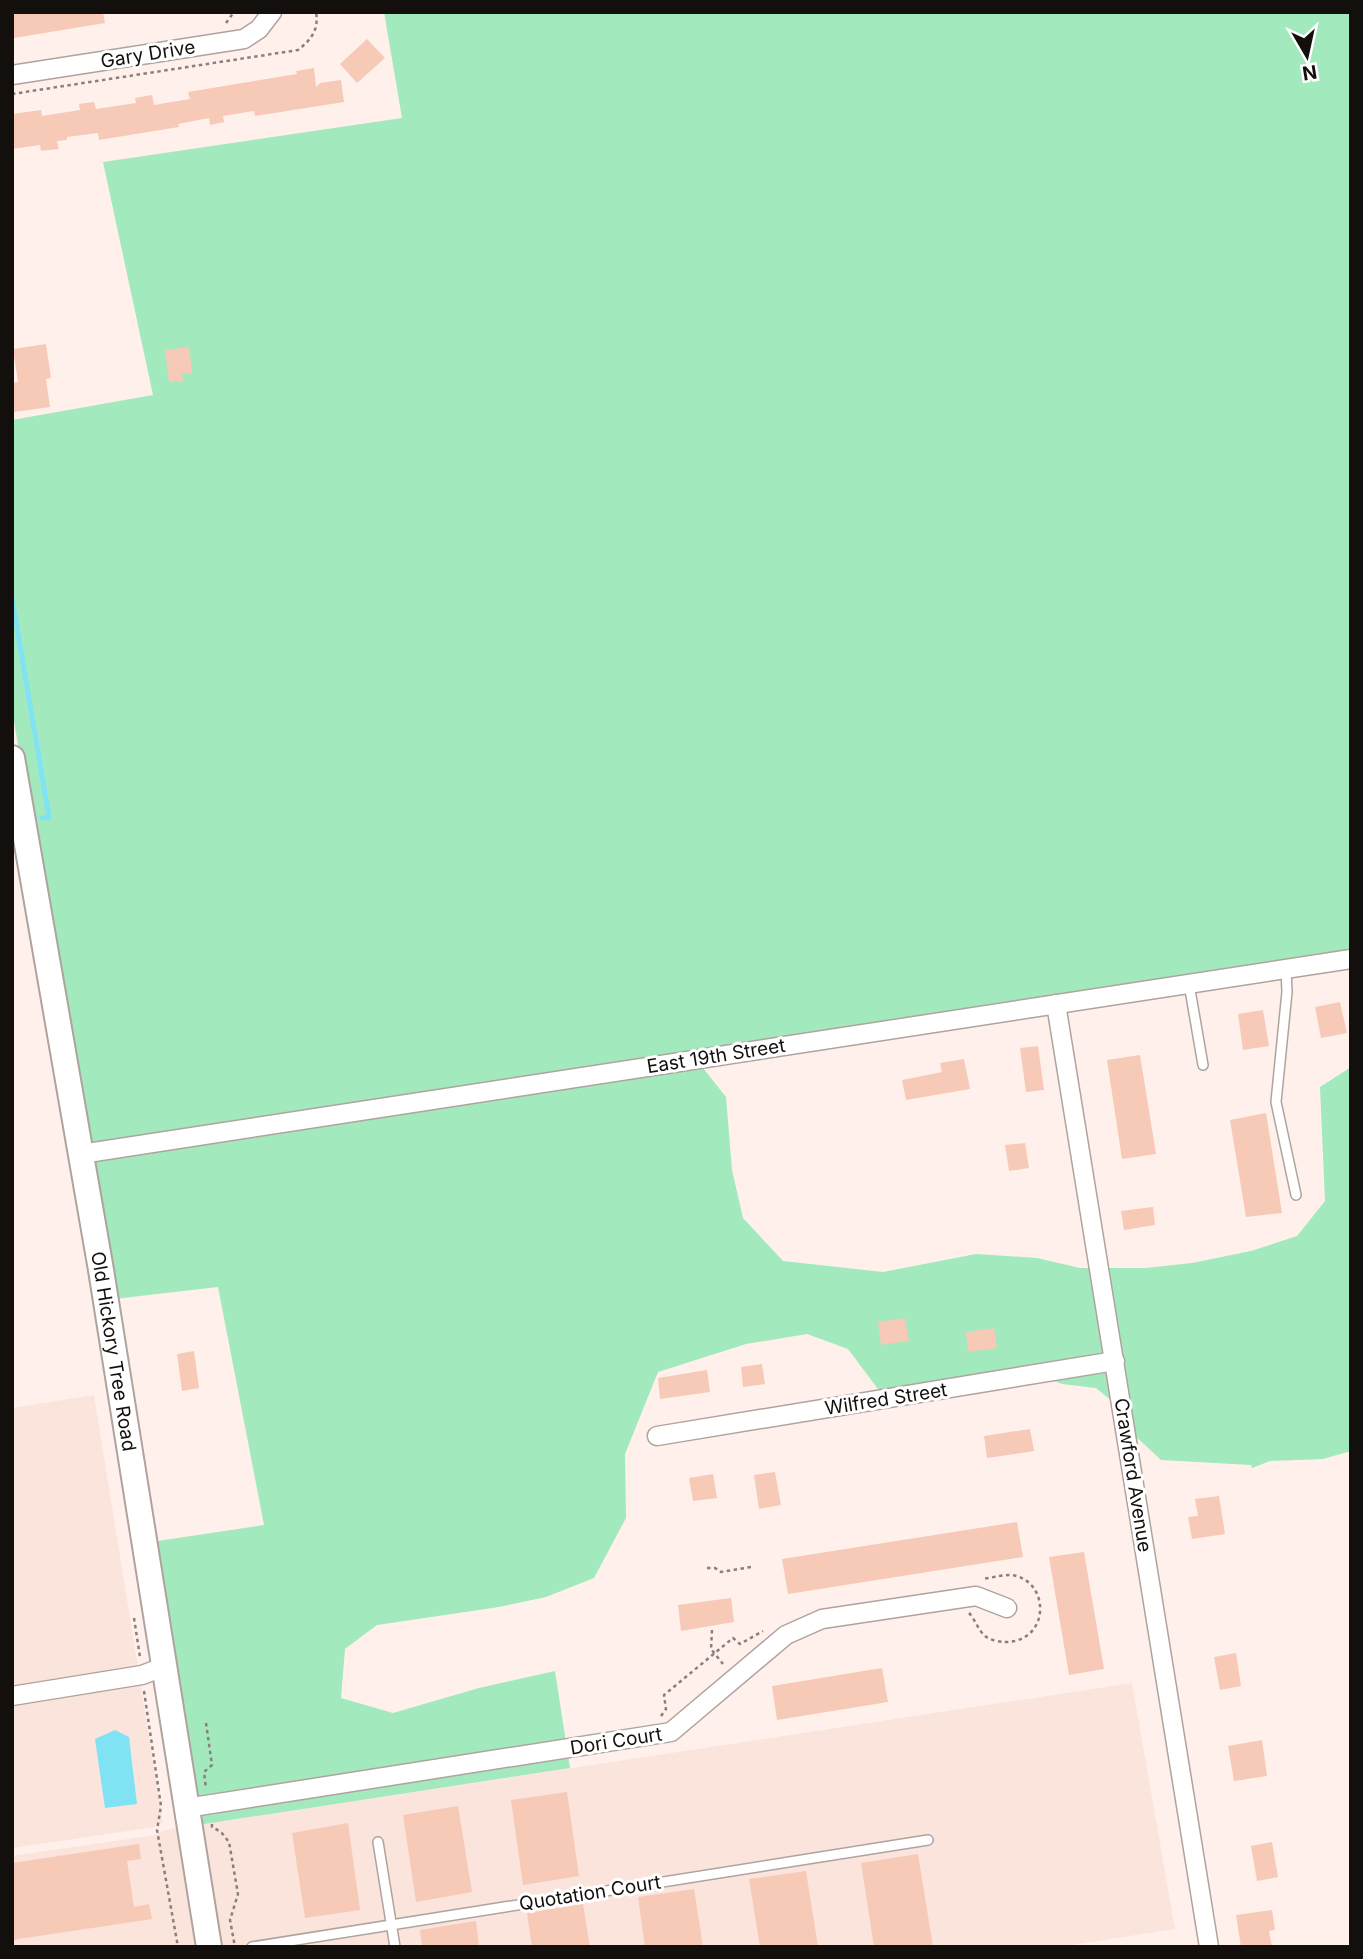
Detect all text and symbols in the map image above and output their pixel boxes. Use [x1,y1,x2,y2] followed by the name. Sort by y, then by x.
[1272,21,1342,91] north arrow
[99,35,197,73] street label: Gary Drive
[1301,60,1319,85] text: N
[645,1034,787,1078] street label: East 19th Street
[86,1250,141,1453] street label: Old Hickory Tree Road
[823,1378,949,1420] street label: Wilfred Street
[1109,1396,1157,1554] street label: Crawford Avenue
[568,1722,664,1760] street label: Dori Court
[518,1870,662,1916] street label: Quotation Court

